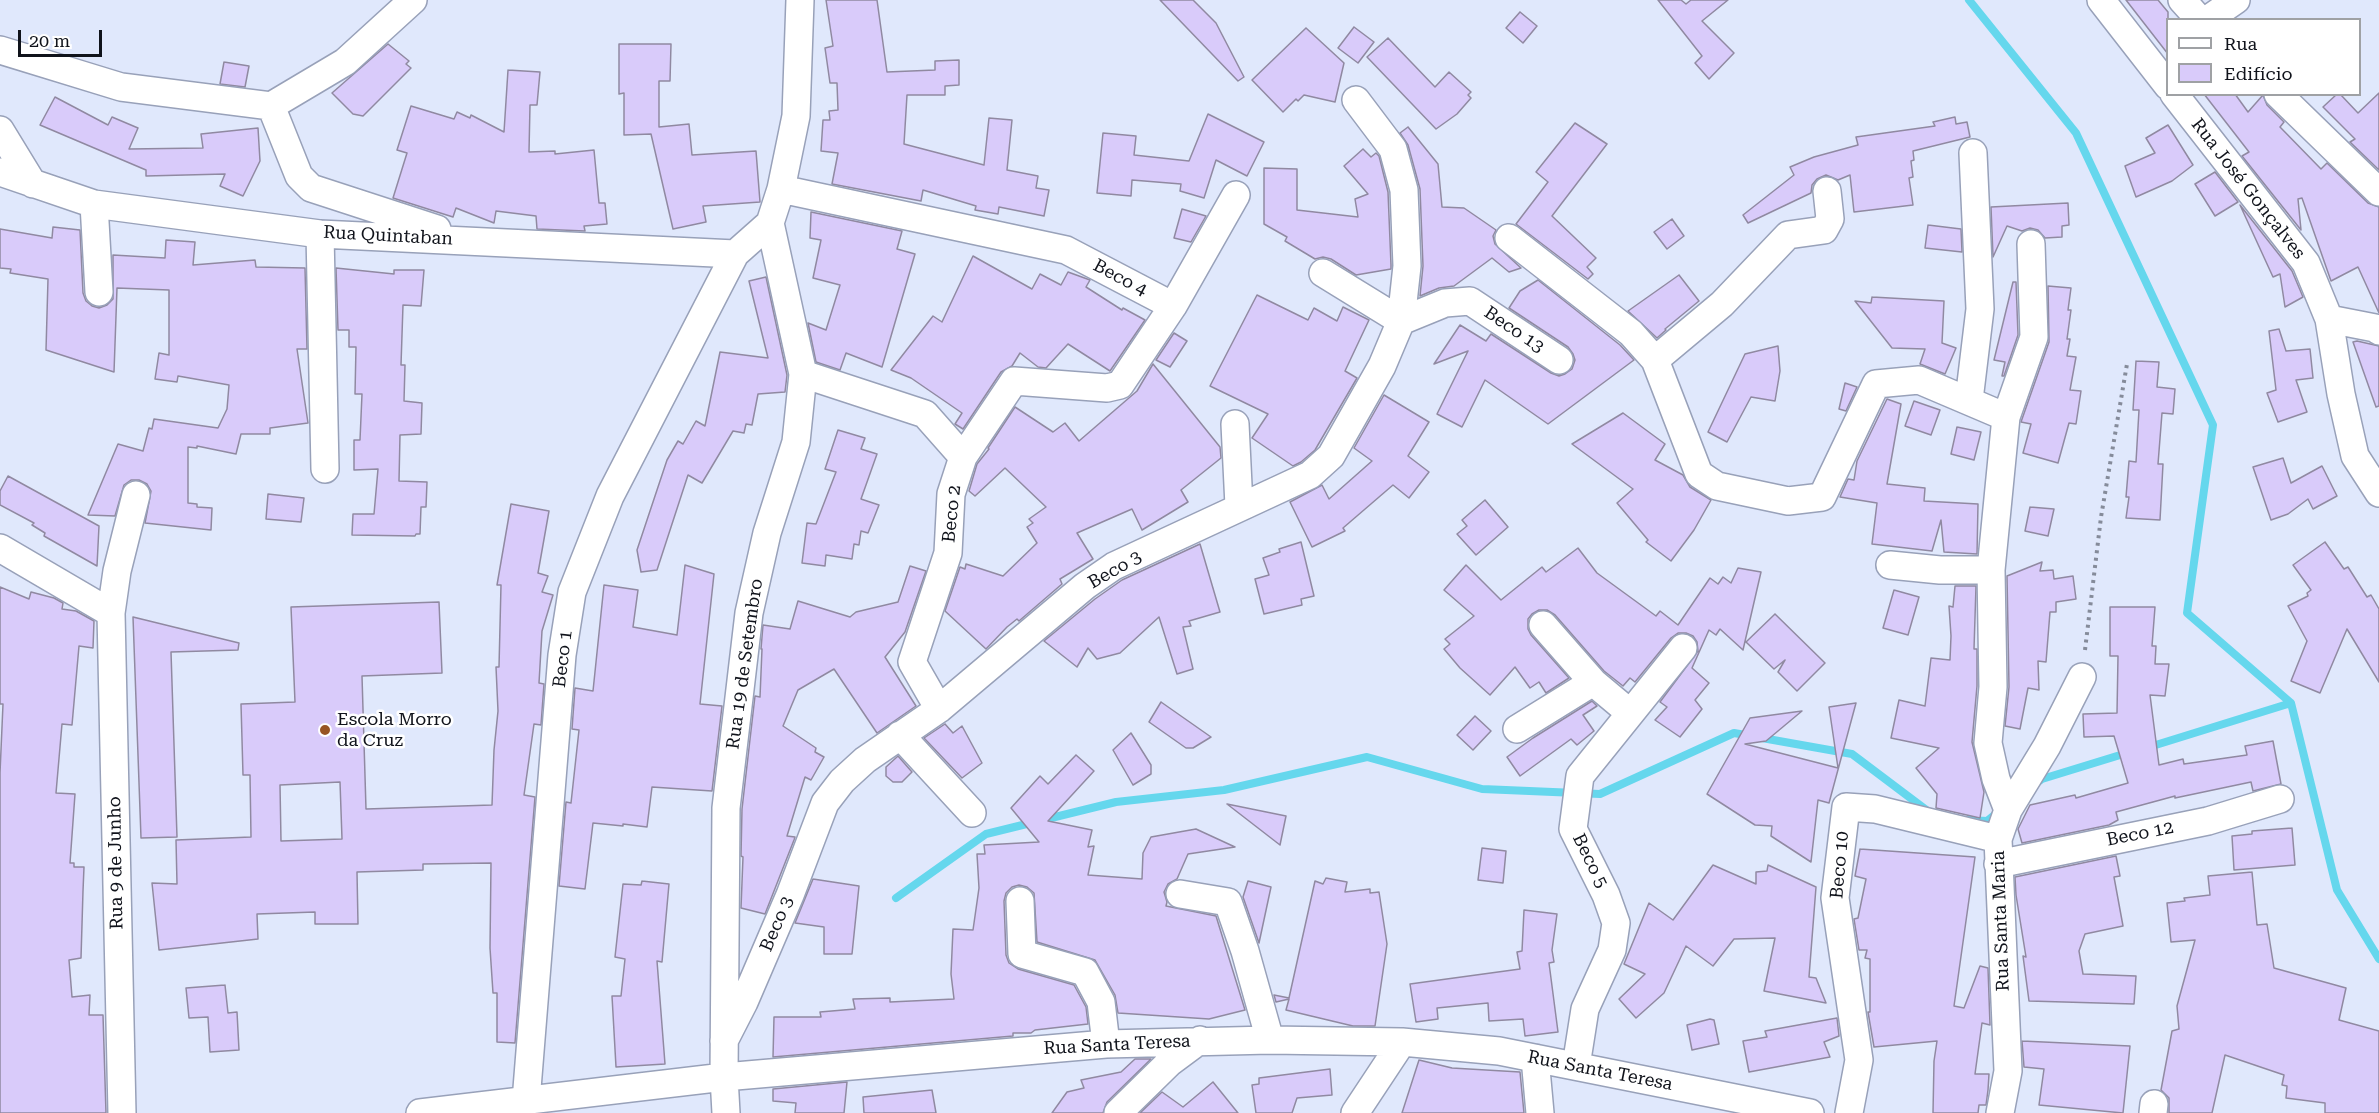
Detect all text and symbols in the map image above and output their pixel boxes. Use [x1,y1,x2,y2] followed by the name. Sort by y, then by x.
[21,18,105,56] scale bar
[2166,18,2361,96] legend
[29,30,70,51] text: 20 m
[2224,33,2257,54] text: Rua
[2224,63,2292,84] text: Edifício
[2186,114,2310,264] street label: Rua José Gonçalves
[323,222,453,250] street label: Rua Quintaban
[1089,255,1151,301] street label: Beco 4
[1480,302,1548,358] street label: Beco 13
[938,484,966,544] street label: Beco 2
[1085,546,1145,594] street label: Beco 3
[722,577,768,751] street label: Rua 19 de Setembro
[549,629,577,689] street label: Beco 1
[337,709,452,752] place label: Escola Morro da Cruz
[318,723,332,737] marker: Escola Morro da Cruz
[104,796,128,930] street label: Rua 9 de Junho
[2105,817,2175,851] street label: Beco 12
[1568,830,1612,892] street label: Beco 5
[1826,830,1854,900] street label: Beco 10
[1988,850,2014,992] street label: Rua Santa Maria
[756,893,798,955] street label: Beco 3
[1043,1030,1191,1060] street label: Rua Santa Teresa
[1526,1046,1674,1096] street label: Rua Santa Teresa

